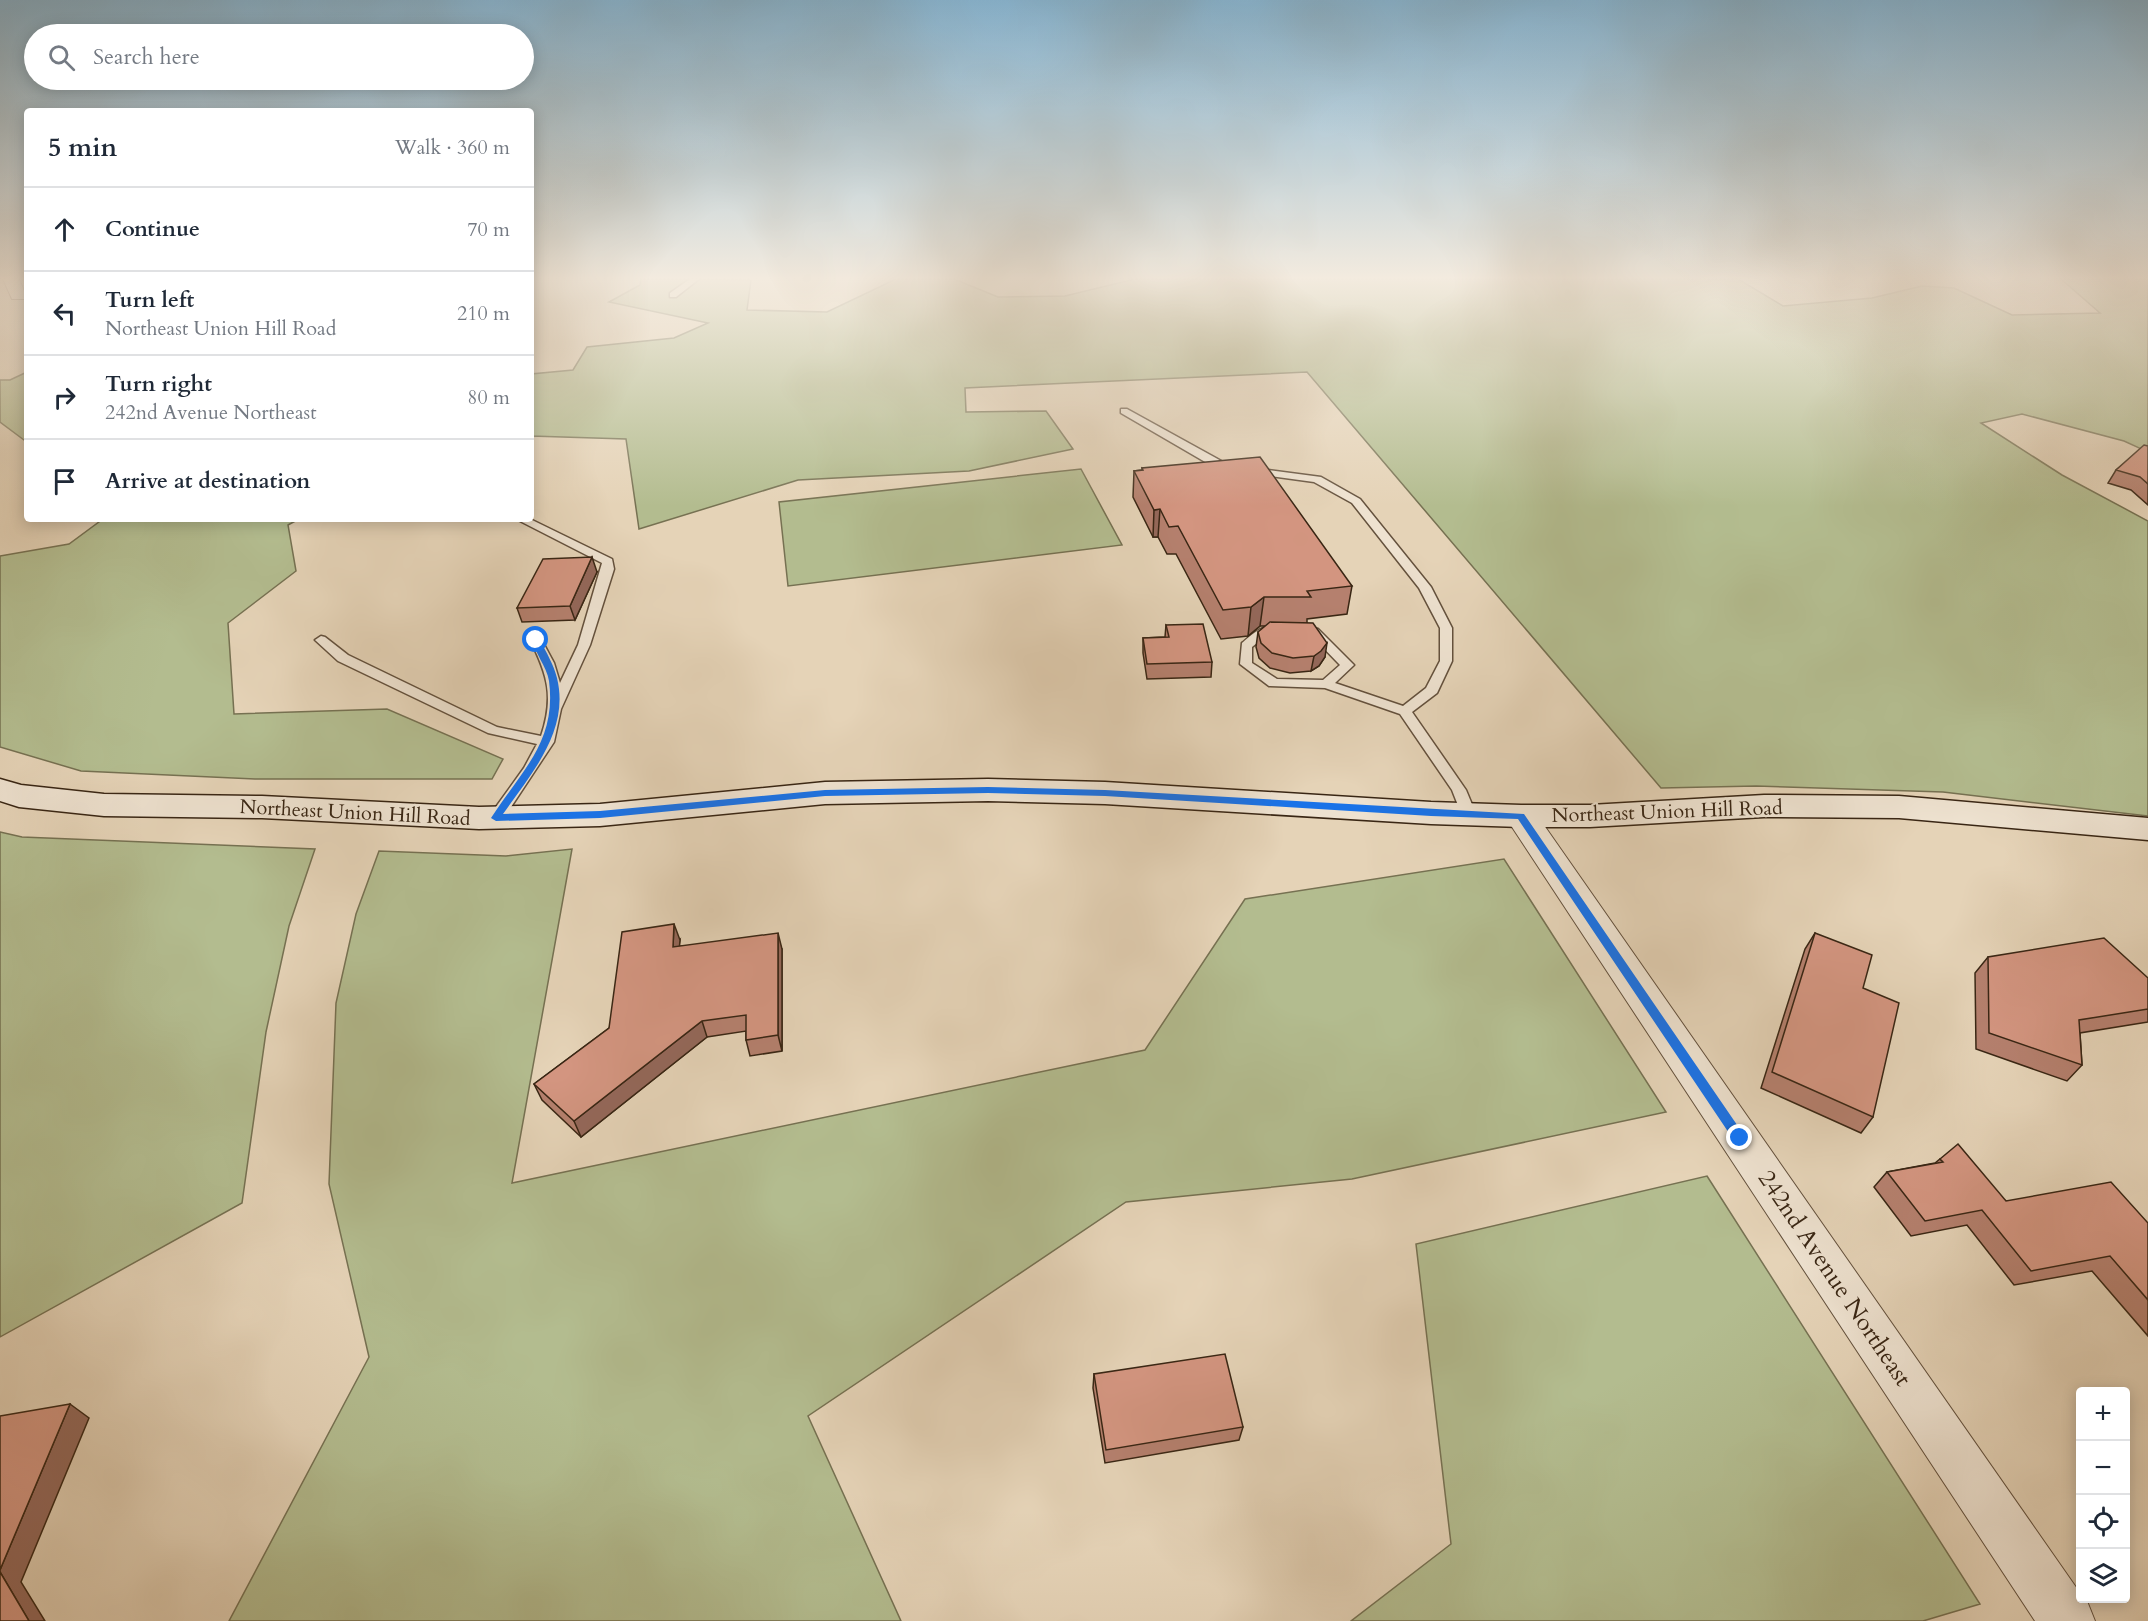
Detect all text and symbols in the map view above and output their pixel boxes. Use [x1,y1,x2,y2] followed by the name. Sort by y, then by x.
[24,24,534,90] search box
[45,41,78,74] icon: search
[93,42,200,72] text: Search here
[48,130,117,165] text: 5 min
[395,134,510,161] text: Walk · 360 m
[48,213,81,246] icon: ahead
[105,214,200,244] text: Continue
[467,216,510,243] text: 70 m
[105,285,194,315] text: Turn left
[48,297,81,330] icon: left
[457,300,510,327] text: 210 m
[105,315,336,342] text: Northeast Union Hill Road
[105,369,212,399] text: Turn right
[48,381,81,414] icon: right
[467,384,510,411] text: 80 m
[105,399,317,426] text: 242nd Avenue Northeast
[48,465,81,498] icon: arrive
[105,466,310,496] text: Arrive at destination
[522,626,548,652] route start
[239,793,472,832] street label: Northeast Union Hill Road
[1551,794,1783,829] street label: Northeast Union Hill Road
[1726,1124,1752,1150] route end
[1750,1164,1919,1393] street label: 242nd Avenue Northeast
[2076,1387,2130,1603] map controls
[2076,1387,2130,1441] button: +
[2076,1441,2130,1495] button: −
[2076,1495,2130,1549] button: locate
[2076,1549,2130,1603] button: layers

